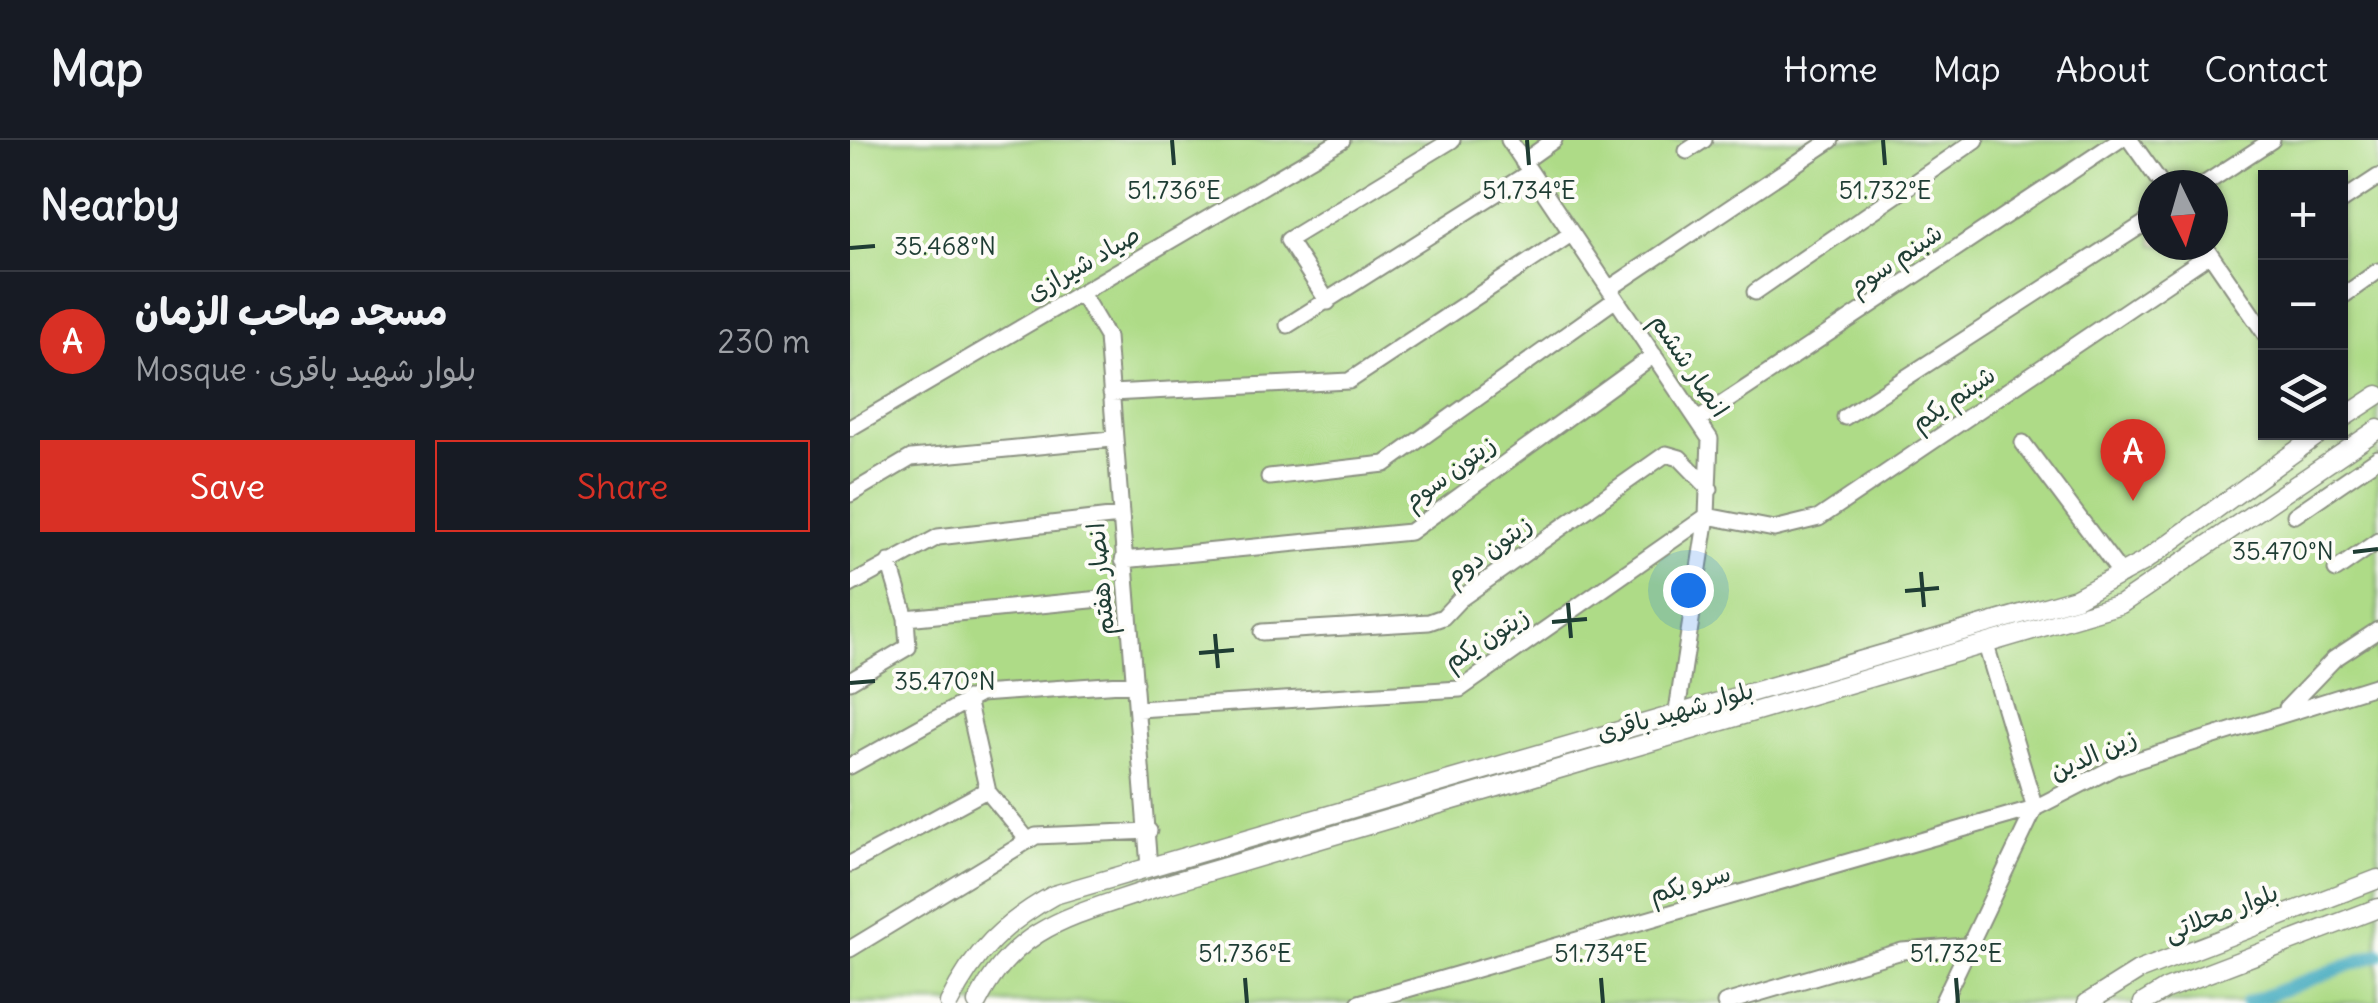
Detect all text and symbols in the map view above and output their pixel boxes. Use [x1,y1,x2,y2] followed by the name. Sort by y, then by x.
[50,39,143,99] text: Map
[1783,47,1878,91] text: Home
[1933,47,2001,91] text: Map
[2056,47,2149,91] text: About
[2204,47,2328,91] text: Contact
[2138,170,2228,260] north arrow
[2258,170,2348,440] map controls
[2258,170,2348,260] button: +
[1127,174,1221,206] text: 51.736°E
[1482,174,1576,206] text: 51.734°E
[1839,174,1931,206] text: 51.732°E
[40,179,179,231] text: Nearby
[1842,216,1950,305] street label: شبنم سوم
[1021,218,1145,308] street label: صیاد شیرازی
[894,230,996,262] text: 35.468°N
[2258,260,2348,350] button: −
[135,288,448,335] text: مسجد صاحب الزمان
[1641,307,1736,425] street label: انصار ششم
[62,321,83,362] text: A
[718,321,810,362] text: 230 m
[135,349,476,390] text: Mosque · بلوار شهید باقری
[2258,350,2348,440] button: layers
[1905,358,2003,440] street label: شبنم یکم
[2100,418,2166,501] pin: A
[1396,428,1504,520] street label: زیتون سوم
[40,440,415,532] button: Save
[435,440,810,532] button: Share
[1438,508,1540,596] street label: زیتون دوم
[1079,521,1124,637] street label: انصار هفتم
[2232,535,2334,567] text: 35.470°N
[1663,565,1714,616] your location
[1437,599,1536,679] street label: زیتون یکم
[894,665,996,697] text: 35.470°N
[1593,673,1757,749] street label: بلوار شهید باقری
[2045,721,2141,787] street label: زین الدین
[1646,856,1735,913] street label: سرو یکم
[2160,876,2283,949] street label: بلوار محلاتی
[1198,937,1292,969] text: 51.736°E
[1554,937,1648,969] text: 51.734°E
[1910,937,2002,969] text: 51.732°E

